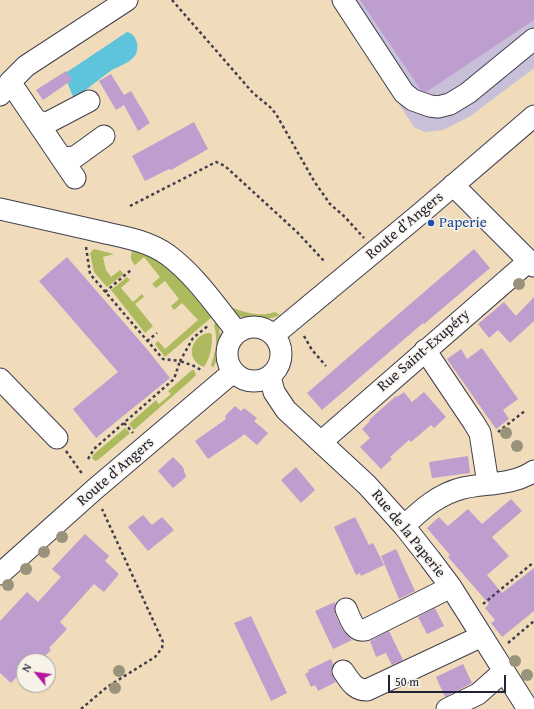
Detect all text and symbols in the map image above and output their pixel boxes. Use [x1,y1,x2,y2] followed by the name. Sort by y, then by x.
[363,188,447,264] street label: Route d’Angers
[439,214,487,232] place label: Paperie
[426,218,436,228] marker: Paperie
[374,306,474,396] street label: Rue Saint-Exupéry
[74,434,158,510] street label: Route d’Angers
[367,486,449,582] street label: Rue de la Paperie
[16,653,56,693] north arrow
[18,661,35,675] text: N
[390,667,508,693] scale bar
[395,673,419,690] text: 50 m

